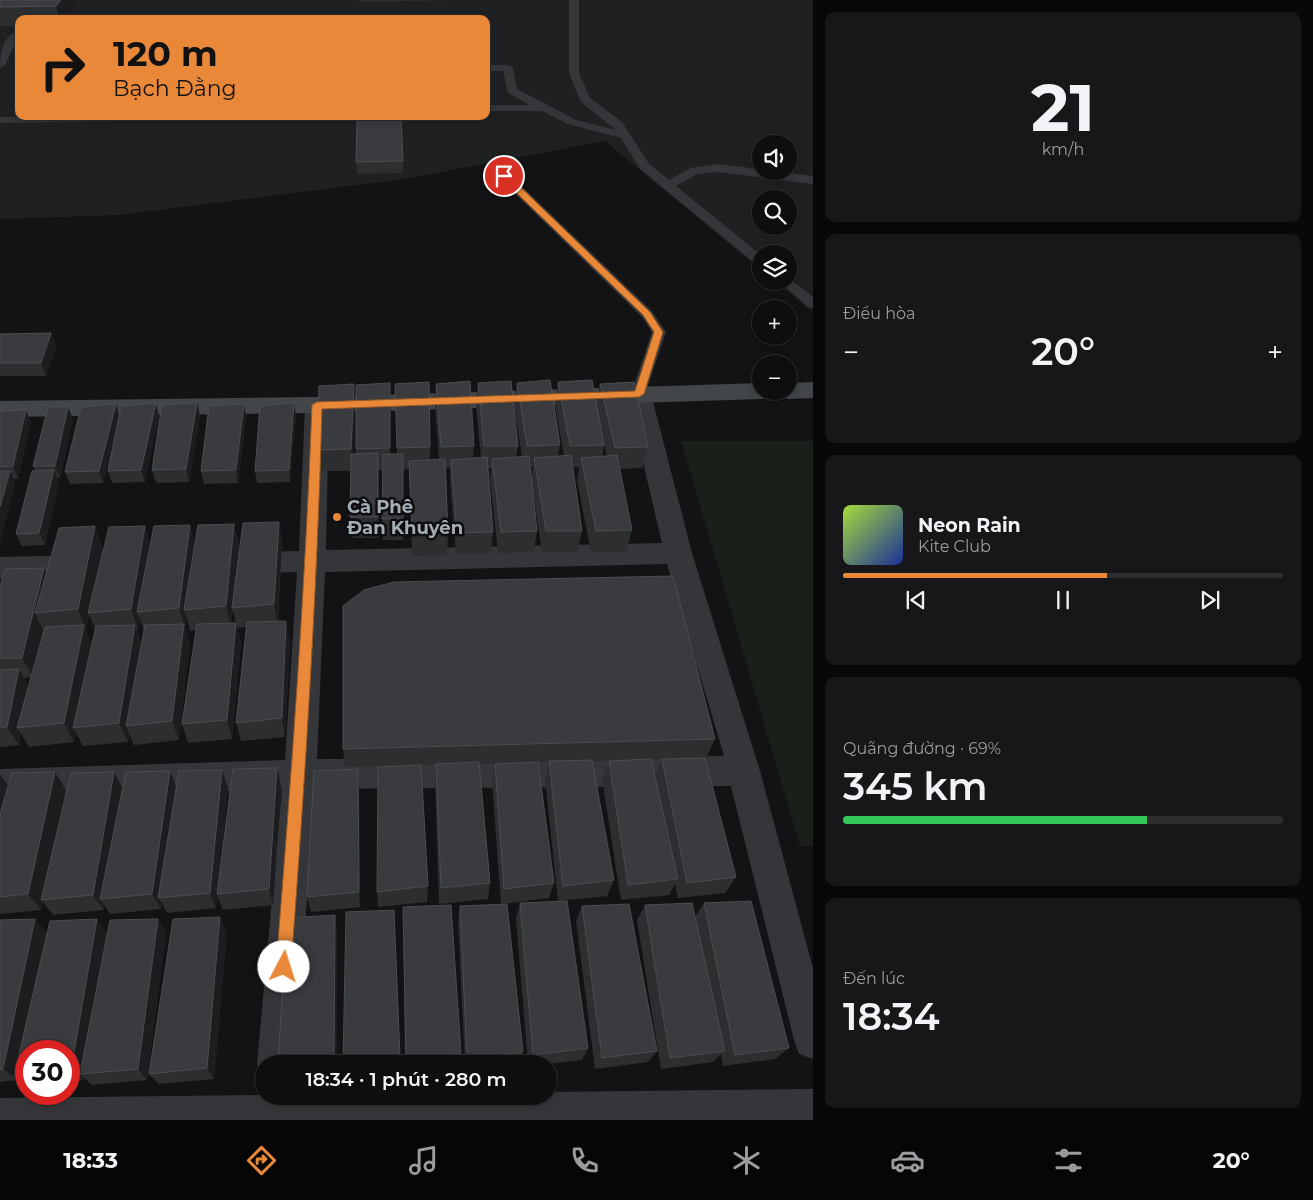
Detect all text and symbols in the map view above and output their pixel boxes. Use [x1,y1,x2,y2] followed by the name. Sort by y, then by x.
[113,32,218,75] text: 120 m
[30,35,95,100] icon: right
[1031,68,1095,147] text: 21
[113,75,237,102] text: Bạch Đằng
[752,135,797,400] map controls
[752,135,797,180] button: sound
[1042,140,1084,159] text: km/h
[483,155,525,197] pin
[490,162,518,190] icon: arrive
[752,190,797,235] button: search
[752,245,797,290] button: layers
[752,300,797,345] button: +
[843,304,915,323] text: Điều hòa
[1031,328,1095,375] text: 20°
[843,335,859,369] text: −
[1267,335,1283,369] text: +
[752,355,797,400] button: −
[347,496,463,539] place label: Cà Phê Đan Khuyên
[331,511,343,523] marker: Cà Phê Đan Khuyên
[918,514,1021,537] text: Neon Rain
[918,537,991,556] text: Kite Club
[902,586,930,614] icon: previous
[1049,586,1077,614] icon: pause
[1196,586,1224,614] icon: next
[843,739,1001,758] text: Quãng đường · 69%
[843,763,988,810] text: 345 km
[257,940,309,992] position arrow
[843,969,905,988] text: Đến lúc
[843,993,939,1040] text: 18:34
[15,1040,80,1105] speed limit sign: 30
[305,1068,507,1091] text: 18:34 · 1 phút · 280 m
[244,1143,279,1178] icon: directions
[406,1143,441,1178] icon: music
[567,1143,602,1178] icon: phone
[729,1143,764,1178] icon: climate
[890,1143,925,1178] icon: car
[1051,1143,1086,1178] icon: filters
[63,1147,118,1174] text: 18:33
[1213,1147,1250,1174] text: 20°

